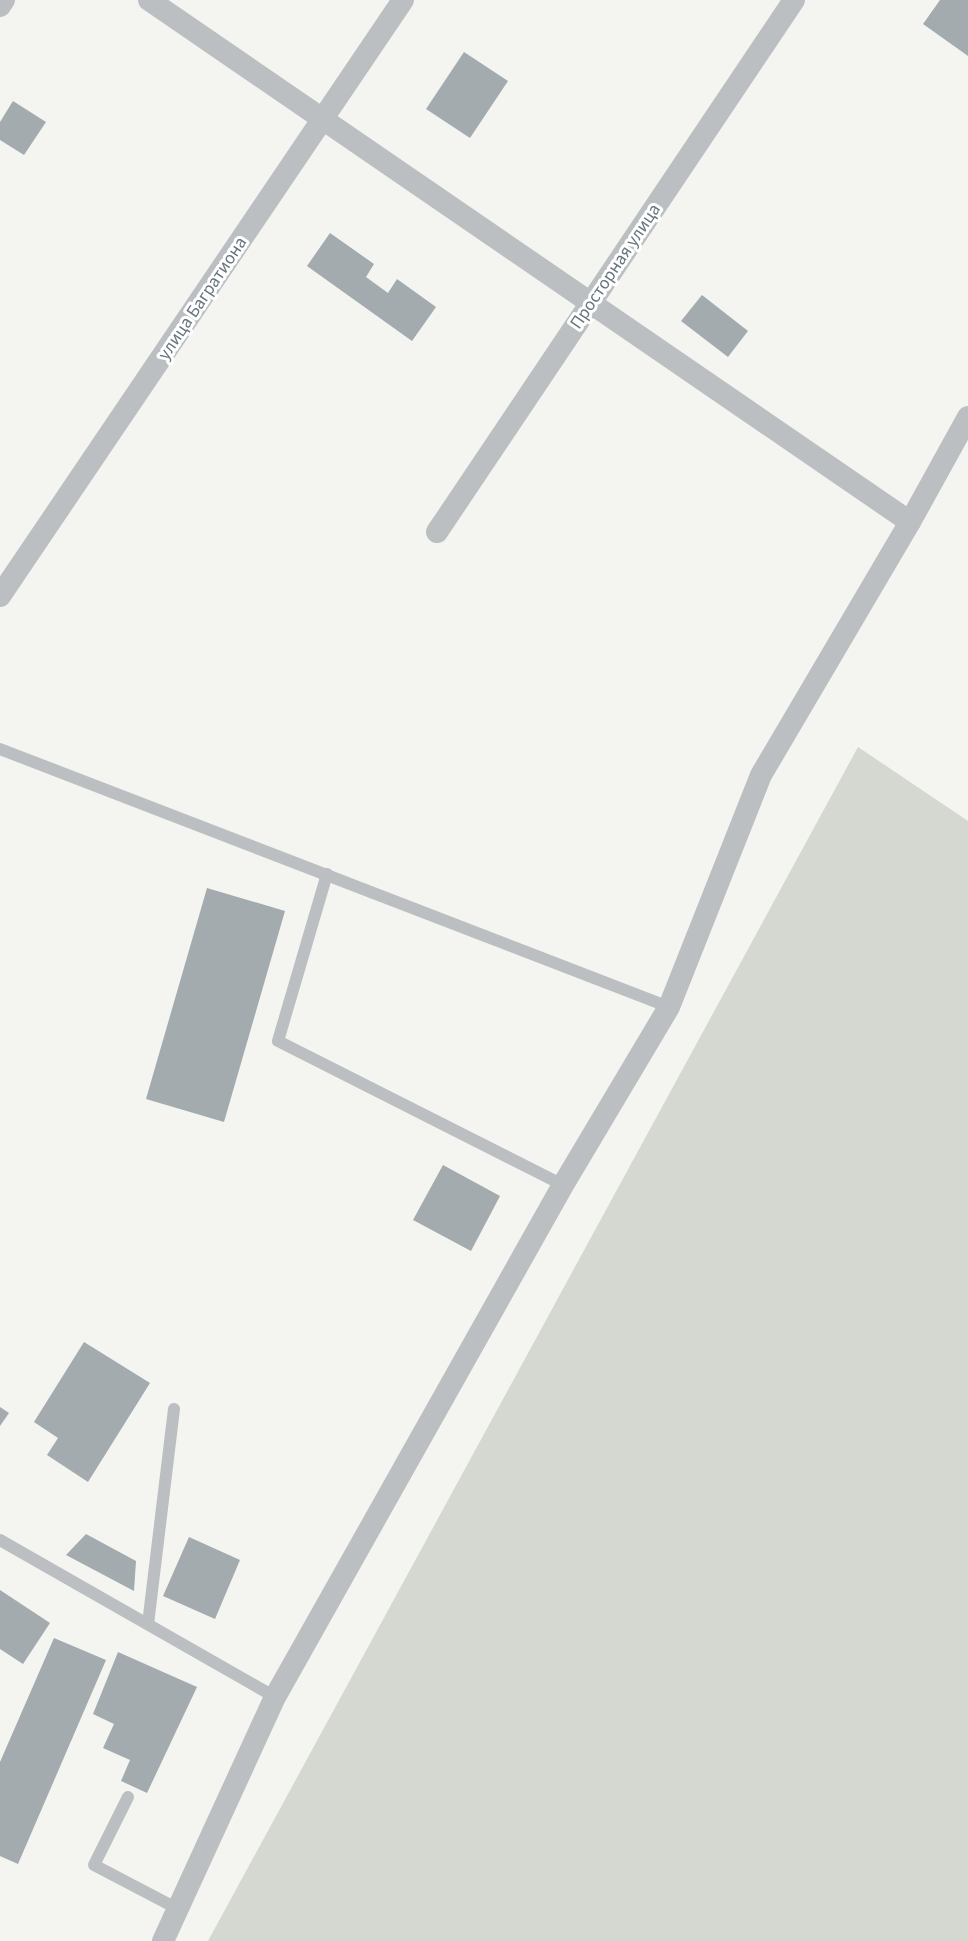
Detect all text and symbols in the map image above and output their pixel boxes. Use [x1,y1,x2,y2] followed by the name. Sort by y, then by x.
[564,199,667,334] street label: Просторная улица
[152,232,253,365] street label: улица Багратиона

